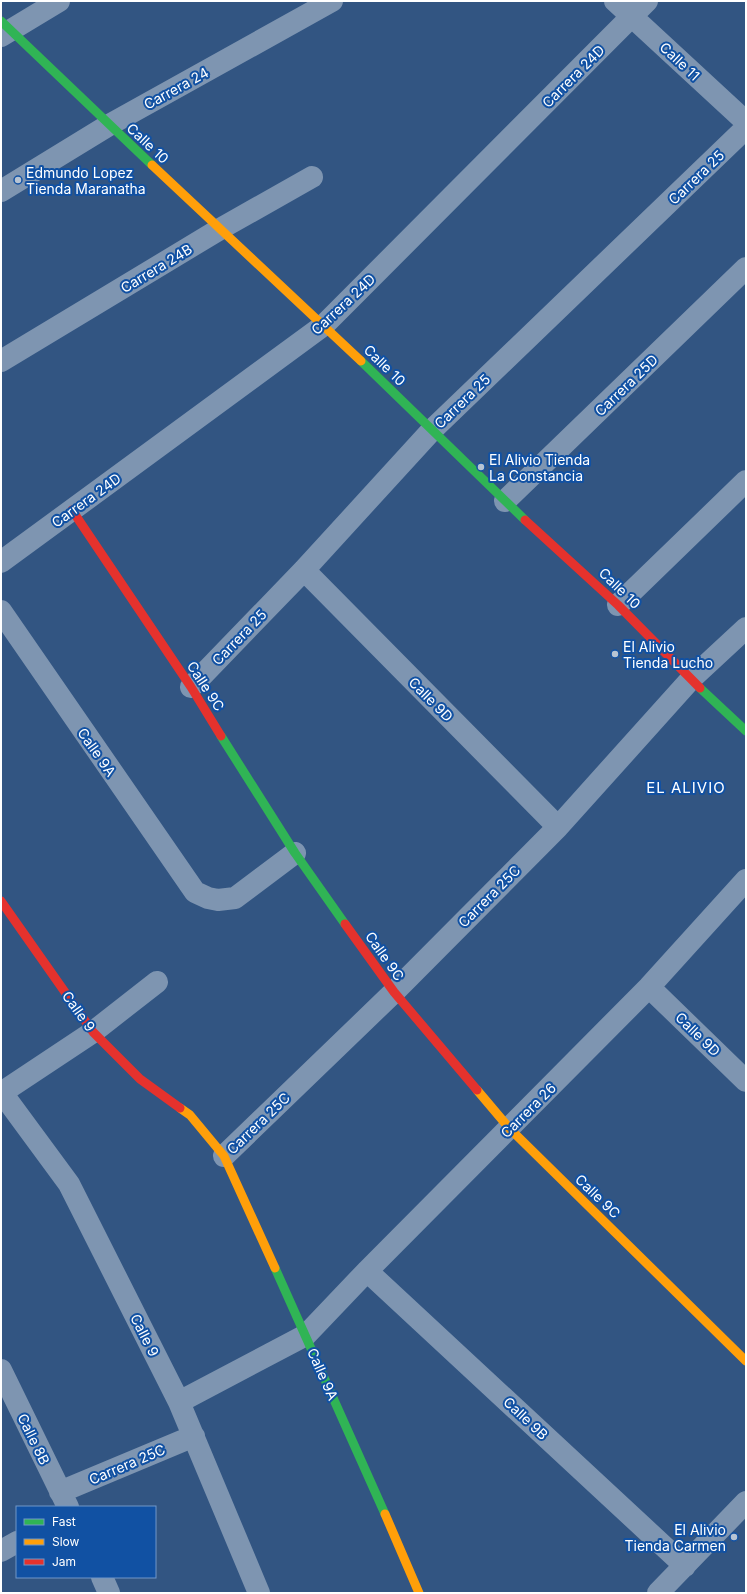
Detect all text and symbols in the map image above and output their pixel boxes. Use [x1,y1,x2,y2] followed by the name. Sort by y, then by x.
[657,38,703,84] street label: Calle 11
[538,41,608,111] street label: Carrera 24D
[141,63,211,113] street label: Carrera 24
[123,119,173,167] street label: Calle 10
[665,146,727,208] street label: Carrera 25
[26,164,146,197] place label: Edmundo Lopez Tienda Maranatha
[13,175,23,185] marker: Edmundo Lopez Tienda Maranatha
[117,240,195,296] street label: Carrera 24B
[307,270,379,338] street label: Carrera 24D
[361,341,409,389] street label: Calle 10
[591,351,661,419] street label: Carrera 25D
[431,370,493,432] street label: Carrera 25
[489,451,590,484] place label: El Alivio Tienda La Constancia
[476,462,486,472] marker: El Alivio Tienda La Constancia
[48,469,124,531] street label: Carrera 24D
[596,564,644,612] street label: Calle 10
[208,606,270,668] street label: Carrera 25
[623,638,713,671] place label: El Alivio Tienda Lucho
[610,649,620,659] marker: El Alivio Tienda Lucho
[184,658,228,714] street label: Calle 9C
[405,673,457,725] street label: Calle 9D
[74,724,120,780] street label: Calle 9A
[646,778,726,797] district label: EL ALIVIO
[454,861,524,931] street label: Carrera 25C
[362,928,408,984] street label: Calle 9C
[59,988,99,1034] street label: Calle 9
[672,1009,724,1059] street label: Calle 9D
[497,1079,559,1141] street label: Carrera 26
[223,1089,293,1157] street label: Carrera 25C
[572,1170,624,1222] street label: Calle 9C
[127,1311,163,1359] street label: Calle 9
[304,1345,342,1403] street label: Calle 9A
[500,1393,552,1443] street label: Calle 9B
[14,1411,54,1467] street label: Calle 8B
[86,1440,168,1488] street label: Carrera 25C
[16,1506,156,1578] legend
[52,1514,76,1529] text: Fast
[624,1521,726,1554] place label: El Alivio Tienda Carmen
[729,1532,739,1542] marker: El Alivio Tienda Carmen
[52,1534,80,1549] text: Slow
[52,1554,76,1569] text: Jam

